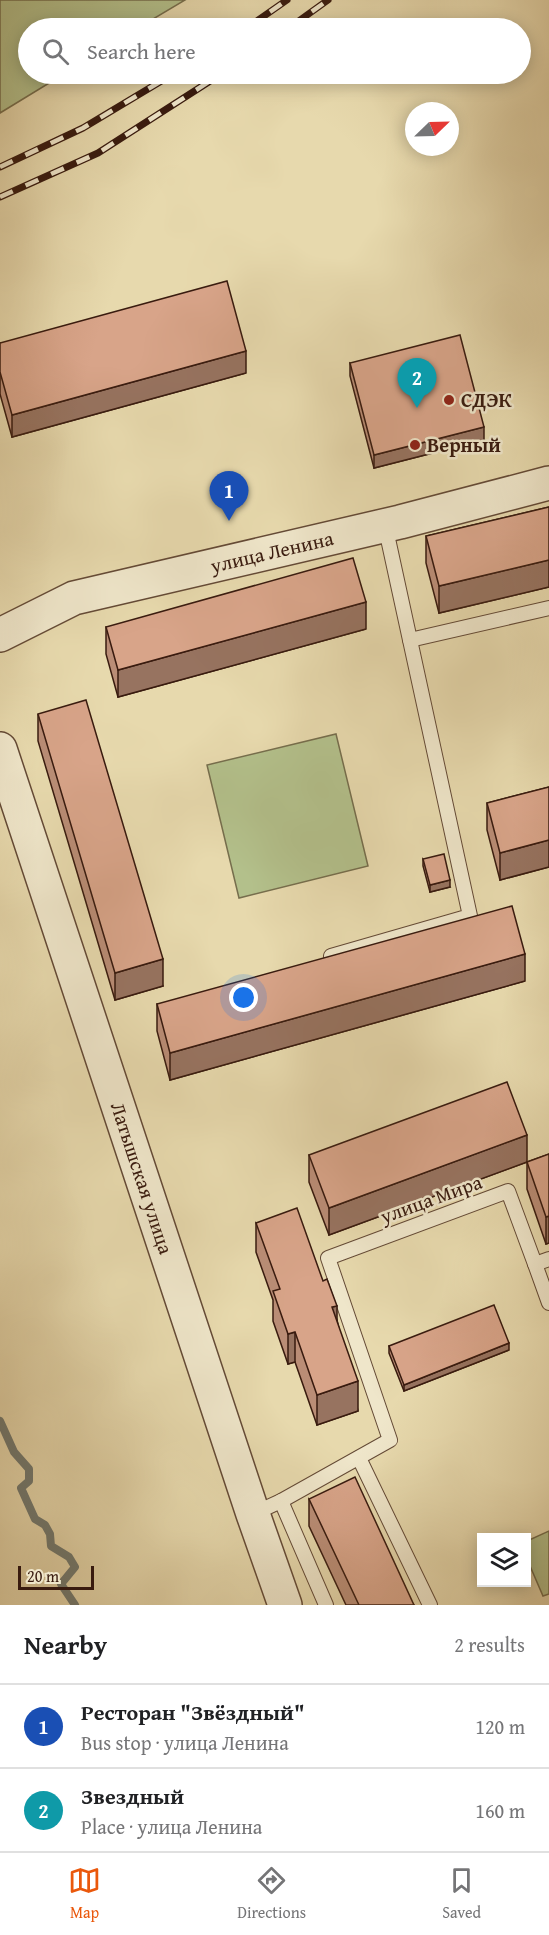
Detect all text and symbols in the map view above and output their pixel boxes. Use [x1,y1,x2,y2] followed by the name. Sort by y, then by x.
[18,18,531,84] search box
[39,35,72,68] icon: search
[87,35,196,67] text: Search here
[405,102,459,156] north arrow
[398,358,436,408] pin: 2
[461,385,512,414] place label: СДЭК
[442,393,456,407] marker: СДЭК
[427,430,501,459] place label: Верный
[408,438,422,452] marker: Верный
[210,472,248,521] pin: 1
[207,523,337,580] street label: улица Ленина
[229,983,258,1012] your location
[104,1098,181,1258] street label: Латышская улица
[375,1167,486,1231] street label: улица Мира
[477,1533,531,1587] map controls
[477,1533,531,1587] button: layers
[18,1563,94,1590] scale bar
[27,1564,59,1588] text: 20 m
[24,1625,107,1664] text: Nearby
[454,1630,525,1659] text: 2 results
[81,1696,305,1728] text: Ресторан "Звёздный"
[38,1712,49,1741] text: 1
[475,1712,525,1741] text: 120 m
[81,1728,289,1757] text: Bus stop · улица Ленина
[81,1780,184,1812] text: Звездный
[38,1796,49,1825] text: 2
[475,1796,525,1825] text: 160 m
[81,1812,262,1841] text: Place · улица Ленина
[68,1864,101,1924] tab: Map
[237,1864,306,1924] tab: Directions
[442,1864,481,1924] tab: Saved

